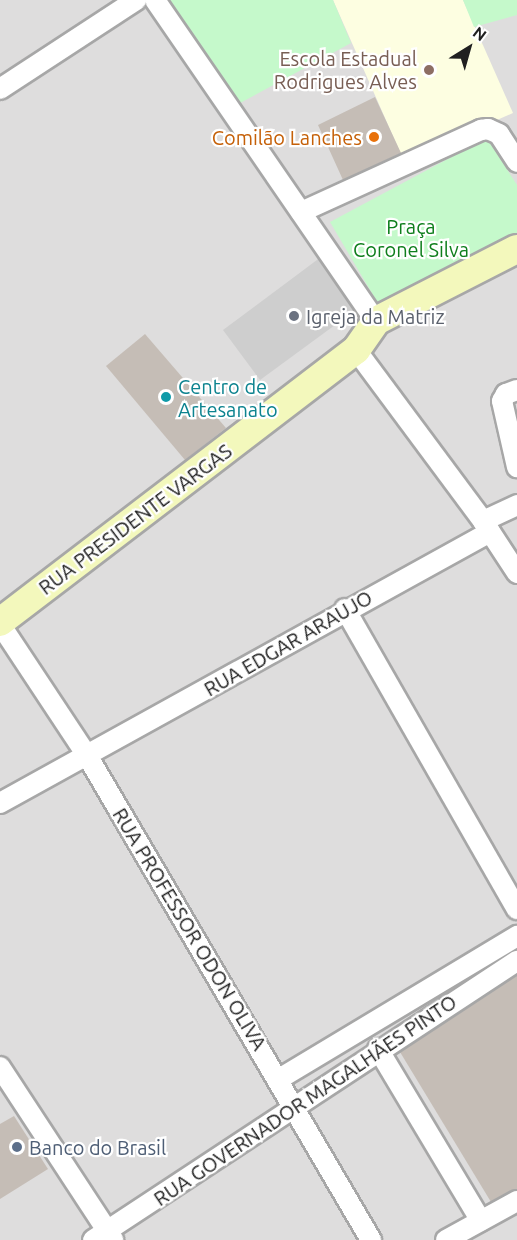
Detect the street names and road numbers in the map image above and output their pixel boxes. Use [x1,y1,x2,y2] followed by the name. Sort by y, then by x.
[34,439,236,599] street label: RUA PRESIDENTE VARGAS
[200,585,376,701] street label: RUA EDGAR ARAUJO
[108,804,272,1054] street label: RUA PROFESSOR ODON OLIVA
[149,989,461,1211] street label: RUA GOVERNADOR MAGALHÃES PINTO

